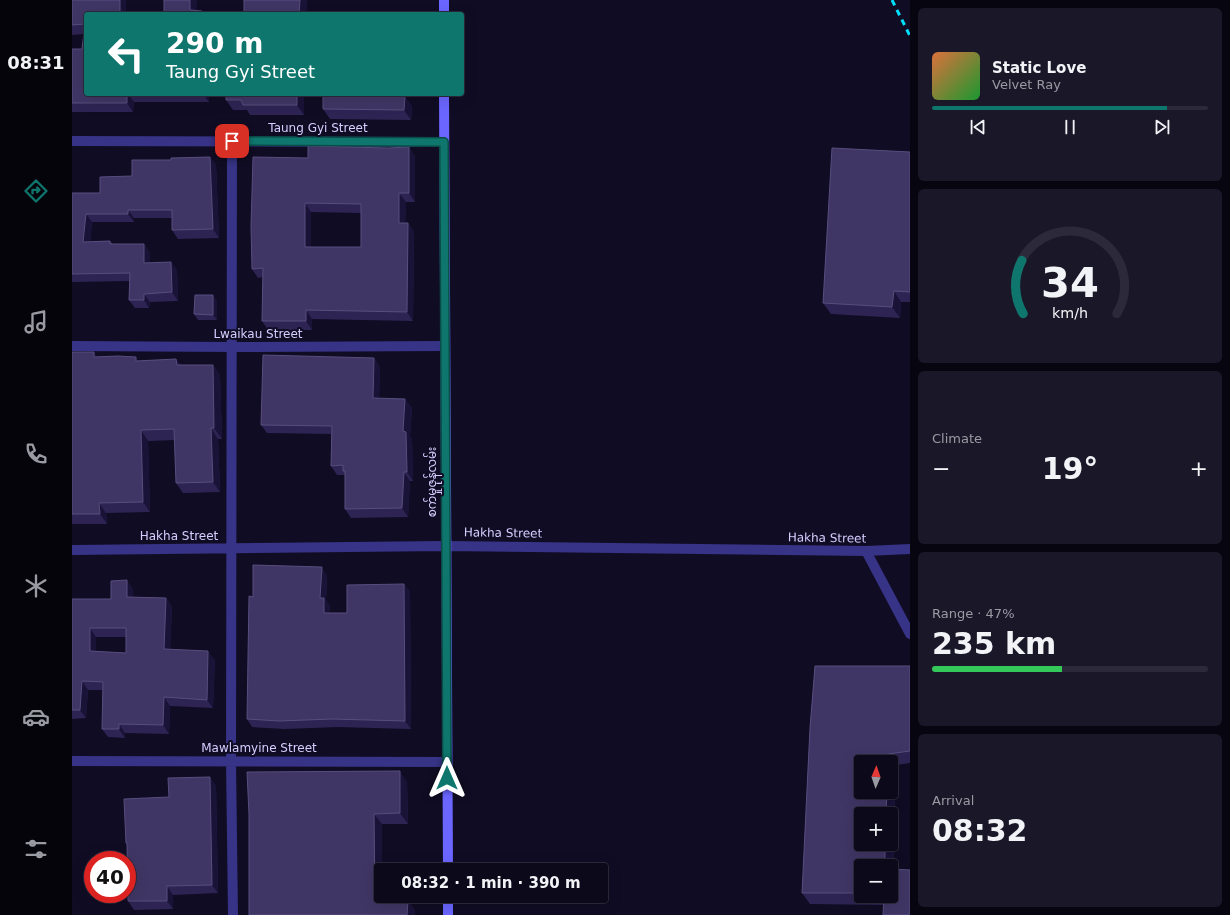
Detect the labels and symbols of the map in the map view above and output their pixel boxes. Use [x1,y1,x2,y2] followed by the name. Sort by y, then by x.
[267,121,368,135] street label: Taung Gyi Street
[215,124,249,158] pin
[213,327,303,341] street label: Lwaikau Street
[423,447,442,517] street label: စက်မှုဇုန်လမ်း
[464,525,543,541] street label: Hakha Street
[140,529,219,543] street label: Hakha Street
[788,530,867,546] street label: Hakha Street
[201,741,317,755] street label: Mawlamyine Street
[854,755,898,799] north arrow
[426,757,468,799] position arrow
[84,851,136,903] speed limit sign: 40

